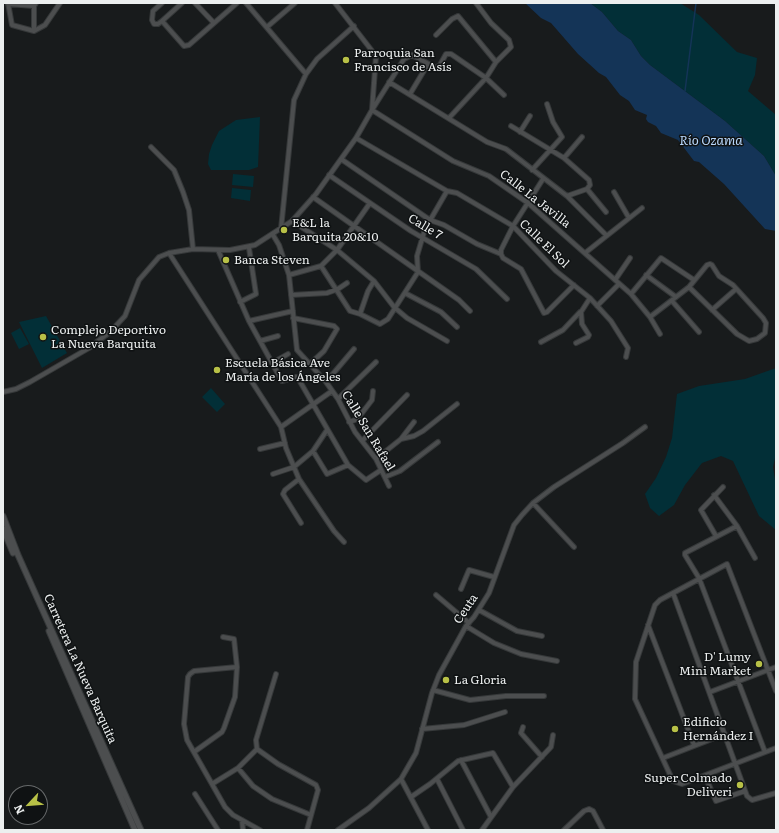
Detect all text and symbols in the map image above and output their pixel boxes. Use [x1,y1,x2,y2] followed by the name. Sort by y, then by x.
[354,46,451,74] place label: Parroquia San Francisco de Asís
[341,55,351,65] marker: Parroquia San Francisco de Asís
[679,133,743,149] water label: Río Ozama
[497,167,573,231] street label: Calle La Javilla
[405,211,445,243] street label: Calle 7
[292,216,378,244] place label: E&L la Barquita 20&10
[516,217,572,271] street label: Calle El Sol
[279,225,289,235] marker: E&L la Barquita 20&10
[234,253,310,267] place label: Banca Steven
[221,255,231,265] marker: Banca Steven
[51,323,166,351] place label: Complejo Deportivo La Nueva Barquita
[38,332,48,342] marker: Complejo Deportivo La Nueva Barquita
[225,356,341,384] place label: Escuela Básica Ave María de los Ángeles
[212,365,222,375] marker: Escuela Básica Ave María de los Ángeles
[338,388,398,474] street label: Calle San Rafael
[451,591,481,627] street label: Ceuta
[40,592,120,746] street label: Carretera La Nueva Barquita
[679,650,751,678] place label: D' Lumy Mini Market
[754,659,764,669] marker: D' Lumy Mini Market
[454,673,506,687] place label: La Gloria
[441,675,451,685] marker: La Gloria
[683,715,753,743] place label: Edificio Hernández I
[670,724,680,734] marker: Edificio Hernández I
[644,771,732,799] place label: Super Colmado Deliveri
[735,780,745,790] marker: Super Colmado Deliveri
[8,785,48,825] north arrow
[9,802,27,817] text: N

